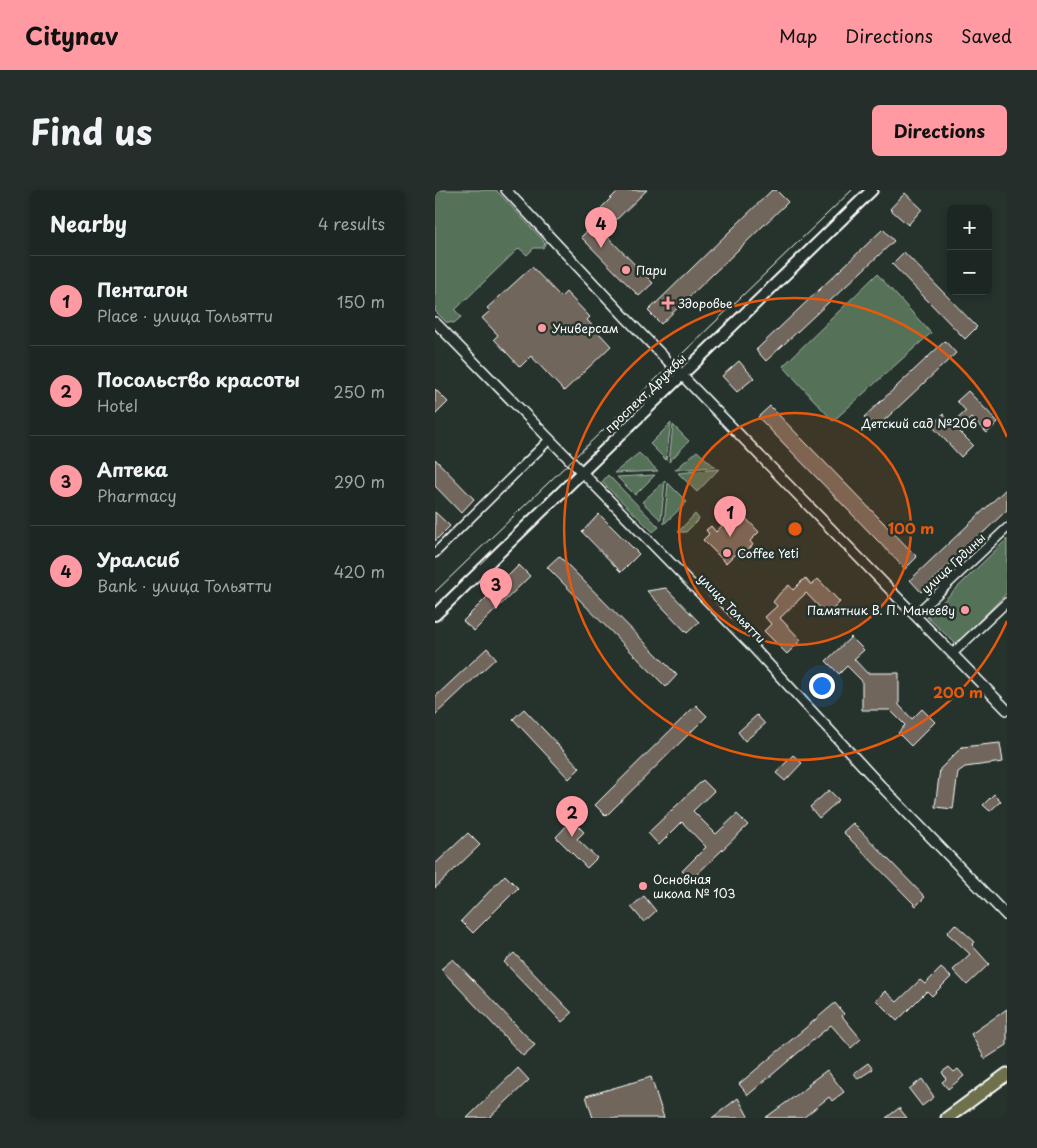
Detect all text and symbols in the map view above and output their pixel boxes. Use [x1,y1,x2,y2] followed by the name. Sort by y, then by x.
[25,17,118,53] text: Citynav
[779,22,817,49] text: Map
[845,22,933,49] text: Directions
[961,22,1012,49] text: Saved
[30,104,152,157] text: Find us
[872,105,1007,156] button: Directions
[947,205,992,295] map controls
[947,205,992,250] button: +
[50,207,127,239] text: Nearby
[585,207,617,248] pin: 4
[318,211,385,235] text: 4 results
[947,250,992,295] button: −
[636,261,667,279] place label: Пари
[620,264,632,276] marker: Пари
[97,275,188,303] text: Пентагон
[62,289,70,313] text: 1
[337,289,385,313] text: 150 m
[677,294,733,312] place label: Здоровье
[662,297,674,309] marker: Здоровье
[97,303,273,327] text: Place · улица Тольятти
[552,319,619,337] place label: Универсам
[536,322,548,334] marker: Универсам
[600,349,690,437] street label: проспект Дружбы
[97,365,300,393] text: Посольство красоты
[60,379,72,403] text: 2
[334,379,385,403] text: 250 m
[97,393,138,417] text: Hotel
[861,414,977,432] place label: Детский сад №206
[981,417,993,429] marker: Детский сад №206
[97,455,168,483] text: Аптека
[61,469,71,493] text: 3
[334,469,385,493] text: 290 m
[97,483,177,507] text: Pharmacy
[714,496,746,537] pin: 1
[888,516,934,539] text: 100 m
[786,520,804,538] centre of rings
[917,528,989,597] street label: улица Грдины
[737,544,799,562] place label: Coffee Yeti
[97,545,180,573] text: Уралсиб
[721,547,733,559] marker: Coffee Yeti
[61,559,71,583] text: 4
[334,559,385,583] text: 420 m
[480,568,512,609] pin: 3
[694,569,770,647] street label: улица Тольятти
[97,573,272,597] text: Bank · улица Тольятти
[807,601,955,619] place label: Памятник В. П. Манееву
[959,604,971,616] marker: Памятник В. П. Манееву
[809,673,835,699] your location
[933,680,983,703] text: 200 m
[556,796,588,837] pin: 2
[653,870,735,902] place label: Основная школа № 103
[637,880,649,892] marker: Основная школа № 103

